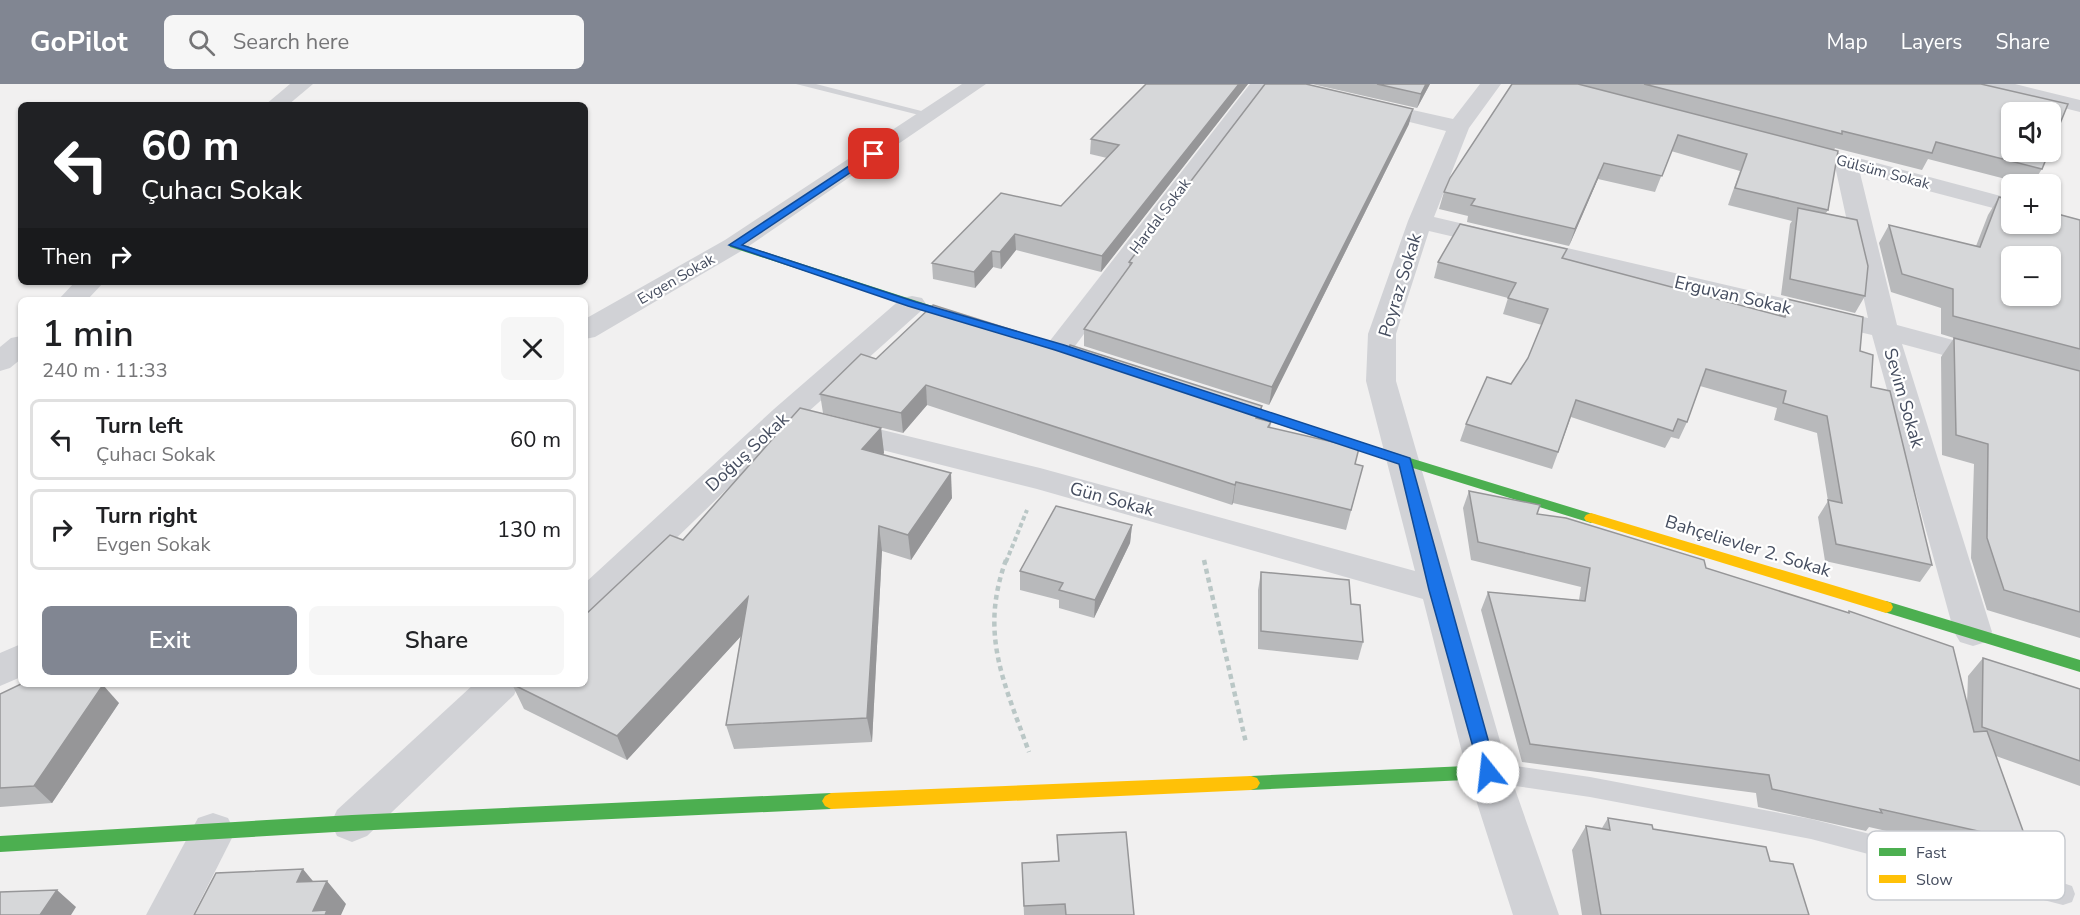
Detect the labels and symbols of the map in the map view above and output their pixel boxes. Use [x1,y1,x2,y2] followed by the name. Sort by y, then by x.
[848,128,899,179] pin
[1834,150,1933,194] street label: Gülsüm Sokak
[1125,174,1195,258] street label: Hardal Sokak
[1373,229,1427,340] street label: Poyraz Sokak
[634,249,719,309] street label: Evgen Sokak
[1672,270,1795,320] street label: Erguvan Sokak
[1878,345,1930,452] street label: Sevim Sokak
[700,406,795,497] street label: Doğuş Sokak
[1067,476,1158,522] street label: Gün Sokak
[1662,509,1835,583] street label: Bahçelievler 2. Sokak
[1456,740,1520,804] position arrow
[1867,831,2065,900] legend
[1916,842,1947,864] text: Fast
[1916,869,1953,891] text: Slow

